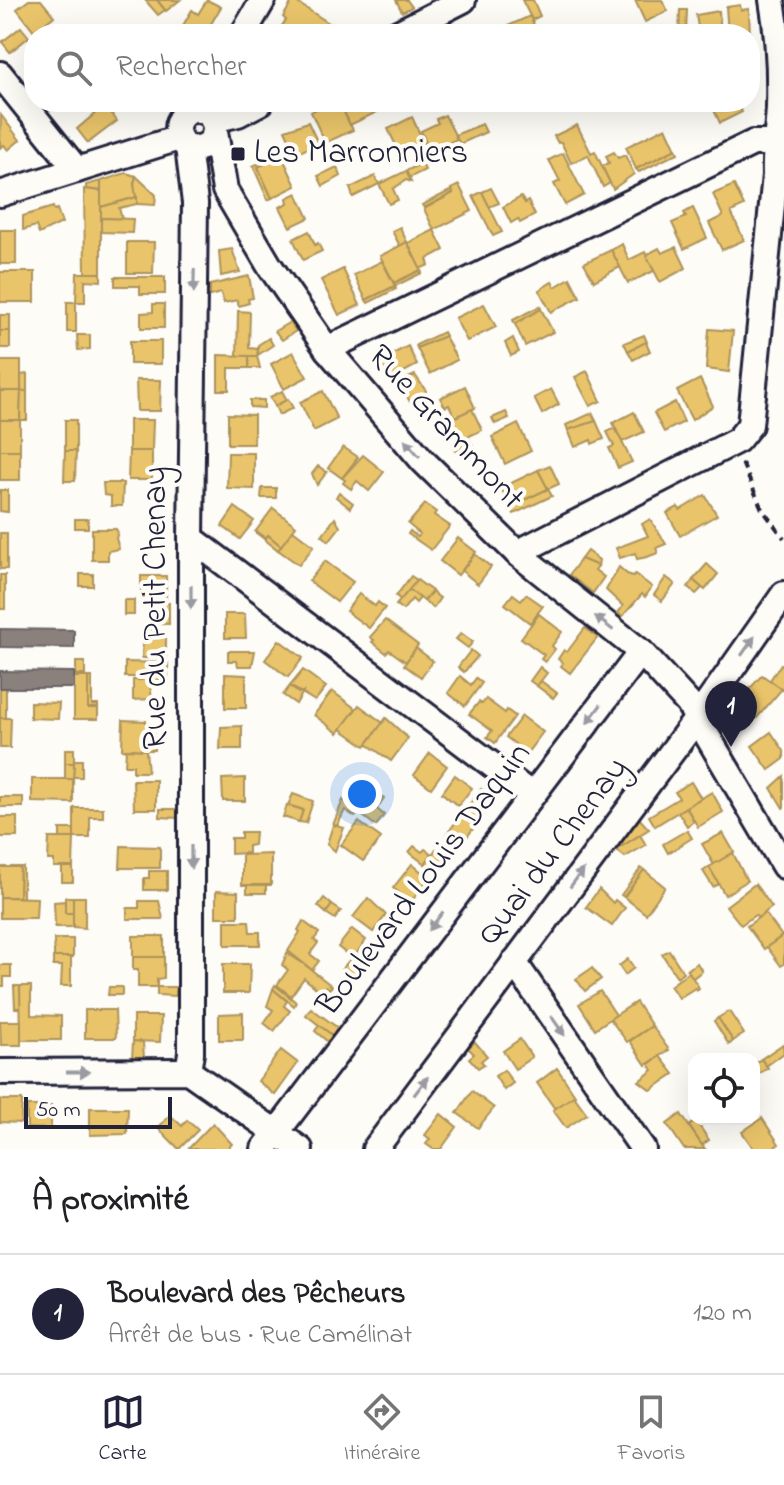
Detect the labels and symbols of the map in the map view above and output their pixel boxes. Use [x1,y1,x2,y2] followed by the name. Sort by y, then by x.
[254,129,468,179] place label: Les Marronniers
[229,145,247,163] marker: Les Marronniers
[187,269,200,294] one-way arrow
[355,334,535,522] street label: Rue Grammont
[404,438,421,458] one-way arrow
[132,466,182,750] street label: Rue du Petit Chenay
[185,585,197,610] one-way arrow
[594,615,614,631] one-way arrow
[740,636,755,657] one-way arrow
[705,681,757,747] pin: 1
[587,704,603,724] one-way arrow
[305,732,545,1028] street label: Boulevard Louis Daquin
[466,747,642,957] street label: Quai du Chenay
[342,774,382,814] your location
[185,845,197,870] one-way arrow
[568,868,584,888] one-way arrow
[429,911,445,931] one-way arrow
[550,1015,565,1037] one-way arrow
[66,1066,91,1078] one-way arrow
[413,1076,429,1097] one-way arrow
[24,1093,172,1129] scale bar

